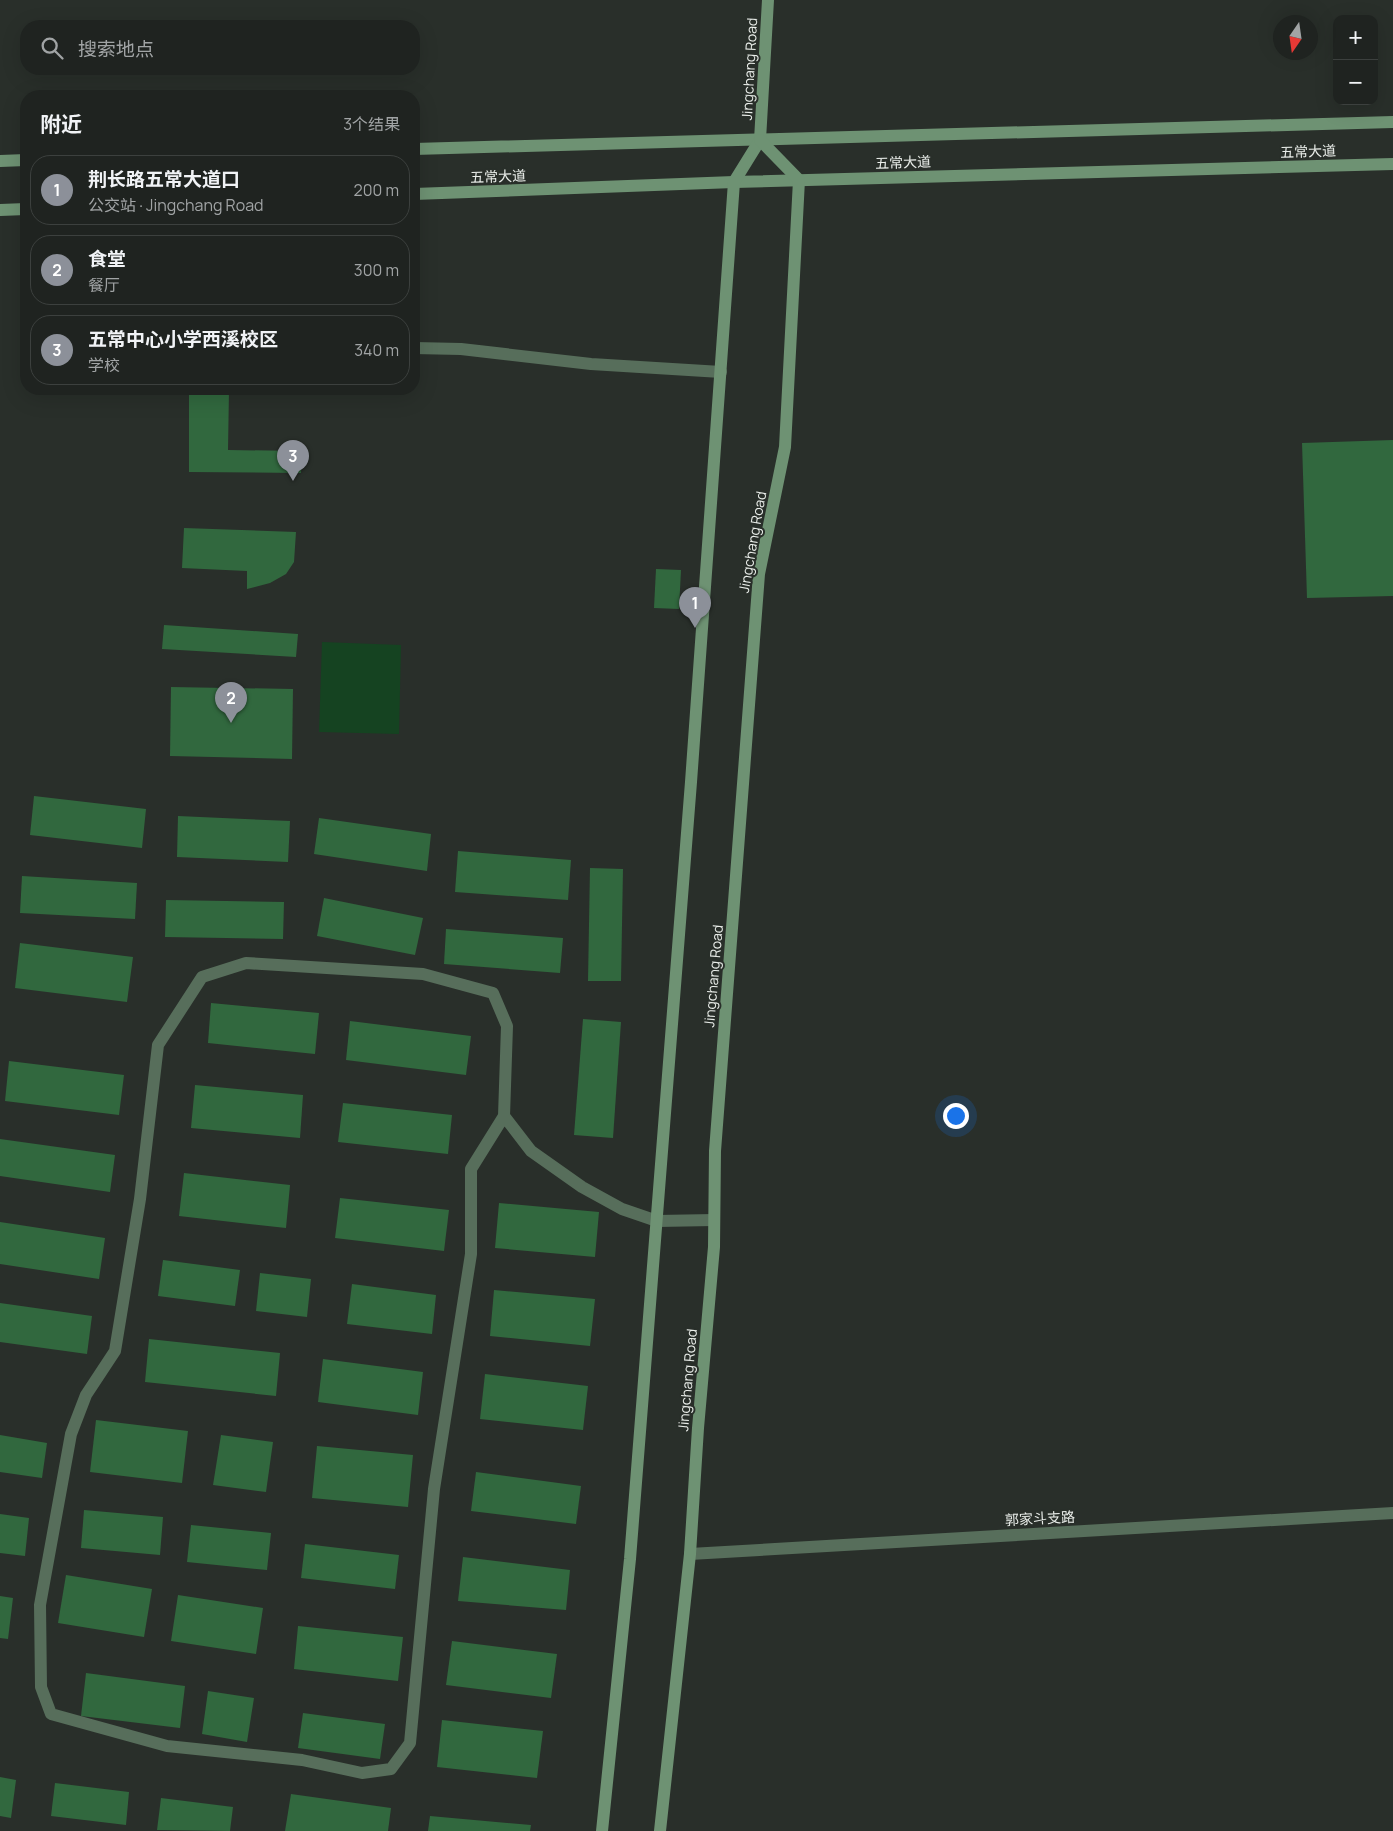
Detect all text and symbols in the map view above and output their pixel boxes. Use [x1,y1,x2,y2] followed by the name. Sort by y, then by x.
[1273,15,1318,60] north arrow
[1333,15,1378,105] map controls
[1333,15,1378,60] button: +
[737,17,761,121] street label: Jingchang Road
[20,20,420,75] search box
[38,34,66,62] icon: search
[78,36,154,62] text: 搜索地点
[1333,60,1378,105] button: −
[40,110,82,138] text: 附近
[343,113,400,135] text: 3个结果
[1280,141,1336,161] street label: 五常大道
[875,152,931,172] street label: 五常大道
[88,166,240,192] text: 荆长路五常大道口
[470,166,526,186] street label: 五常大道
[53,179,61,201] text: 1
[354,179,399,201] text: 200 m
[88,194,264,216] text: 公交站 · Jingchang Road
[88,246,126,272] text: 食堂
[52,259,62,281] text: 2
[354,259,399,281] text: 300 m
[88,274,120,296] text: 餐厅
[88,326,278,352] text: 五常中心小学西溪校区
[52,339,62,361] text: 3
[354,339,399,361] text: 340 m
[88,354,120,376] text: 学校
[277,440,309,481] pin: 3
[734,490,770,594] street label: Jingchang Road
[679,587,711,628] pin: 1
[215,682,247,723] pin: 2
[699,924,727,1028] street label: Jingchang Road
[943,1103,969,1129] your location
[673,1328,701,1432] street label: Jingchang Road
[1005,1507,1075,1529] street label: 郭家斗支路

